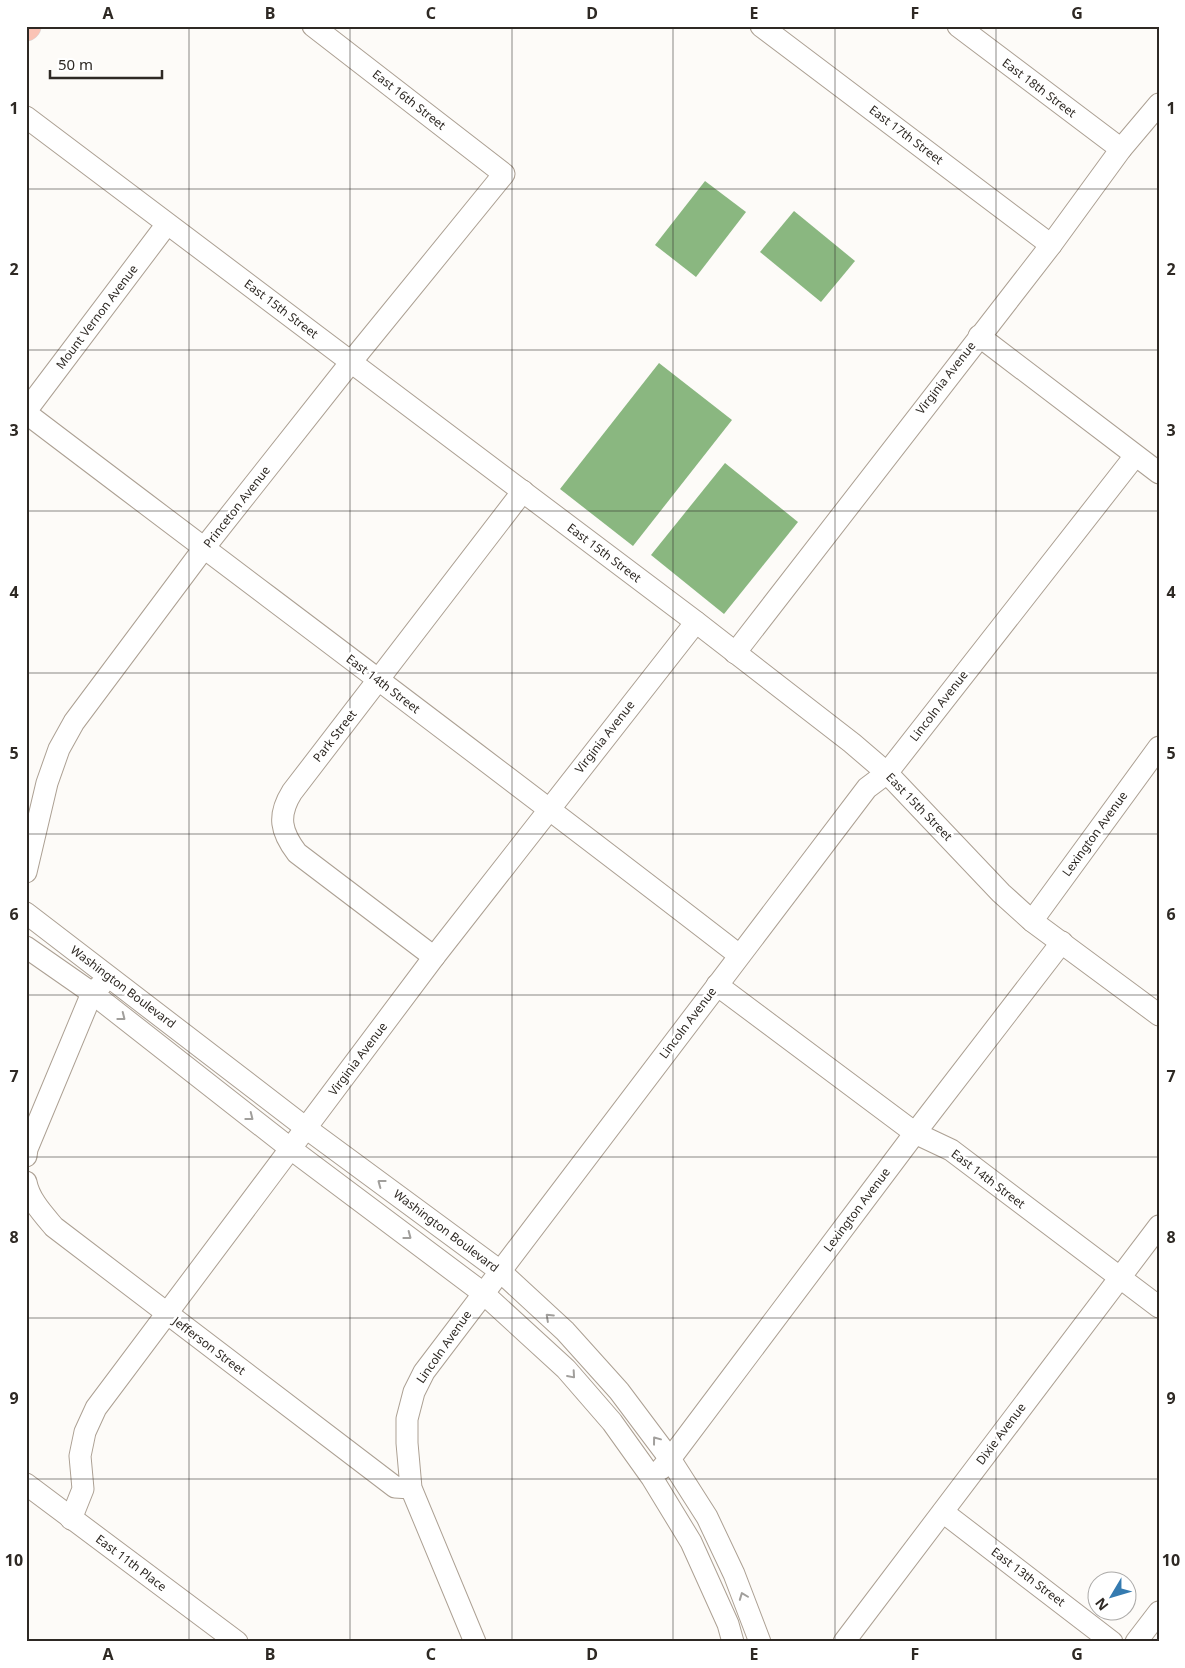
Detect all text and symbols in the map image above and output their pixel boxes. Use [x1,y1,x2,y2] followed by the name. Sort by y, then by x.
[102,2,114,24] text: A
[265,2,275,24] text: B
[426,2,436,24] text: C
[586,2,598,24] text: D
[750,2,759,24] text: E
[911,2,919,24] text: F
[1071,2,1083,24] text: G
[50,48,162,80] scale bar
[58,54,93,74] text: 50 m
[999,54,1080,121] street label: East 18th Street
[369,66,450,134] street label: East 16th Street
[9,97,19,119] text: 1
[1166,97,1176,119] text: 1
[866,101,947,168] street label: East 17th Street
[9,258,19,280] text: 2
[1166,258,1176,280] text: 2
[52,261,142,372] street label: Mount Vernon Avenue
[241,275,322,342] street label: East 15th Street
[912,338,980,418] street label: Virginia Avenue
[9,419,19,441] text: 3
[1166,419,1176,441] text: 3
[199,462,274,551] street label: Princeton Avenue
[564,519,645,586] street label: East 15th Street
[9,581,19,603] text: 4
[1166,581,1176,603] text: 4
[343,650,424,717] street label: East 14th Street
[906,667,972,745] street label: Lincoln Avenue
[571,697,639,777] street label: Virginia Avenue
[309,706,361,765] street label: Park Street
[9,742,19,764] text: 5
[1166,742,1176,764] text: 5
[882,769,957,845] street label: East 15th Street
[1058,788,1131,880] street label: Lexington Avenue
[9,903,19,925] text: 6
[1166,903,1176,925] text: 6
[67,941,179,1032] street label: Washington Boulevard
[655,983,720,1062] street label: Lincoln Avenue
[116,1012,125,1020] one-way arrow
[324,1018,391,1099] street label: Virginia Avenue
[9,1065,19,1087] text: 7
[1166,1065,1176,1087] text: 7
[244,1112,253,1120] one-way arrow
[948,1145,1029,1212] street label: East 14th Street
[819,1164,894,1255] street label: Lexington Avenue
[378,1181,387,1189] one-way arrow
[390,1185,502,1276] street label: Washington Boulevard
[9,1226,19,1248] text: 8
[1166,1226,1176,1248] text: 8
[402,1230,412,1239] one-way arrow
[412,1307,475,1387] street label: Lincoln Avenue
[169,1312,250,1379] street label: Jefferson Street
[546,1314,555,1323] one-way arrow
[566,1370,575,1379] one-way arrow
[9,1387,19,1409] text: 9
[1166,1387,1176,1409] text: 9
[972,1399,1030,1468] street label: Dixie Avenue
[653,1437,661,1446] one-way arrow
[92,1530,170,1595] street label: East 11th Place
[988,1543,1069,1610] street label: East 13th Street
[5,1549,23,1571] text: 10
[1162,1549,1180,1571] text: 10
[1088,1570,1138,1620] north arrow
[739,1592,749,1601] one-way arrow
[1090,1594,1112,1615] text: N
[102,1643,114,1665] text: A
[265,1643,275,1665] text: B
[426,1643,436,1665] text: C
[586,1643,598,1665] text: D
[750,1643,759,1665] text: E
[911,1643,919,1665] text: F
[1071,1643,1083,1665] text: G

